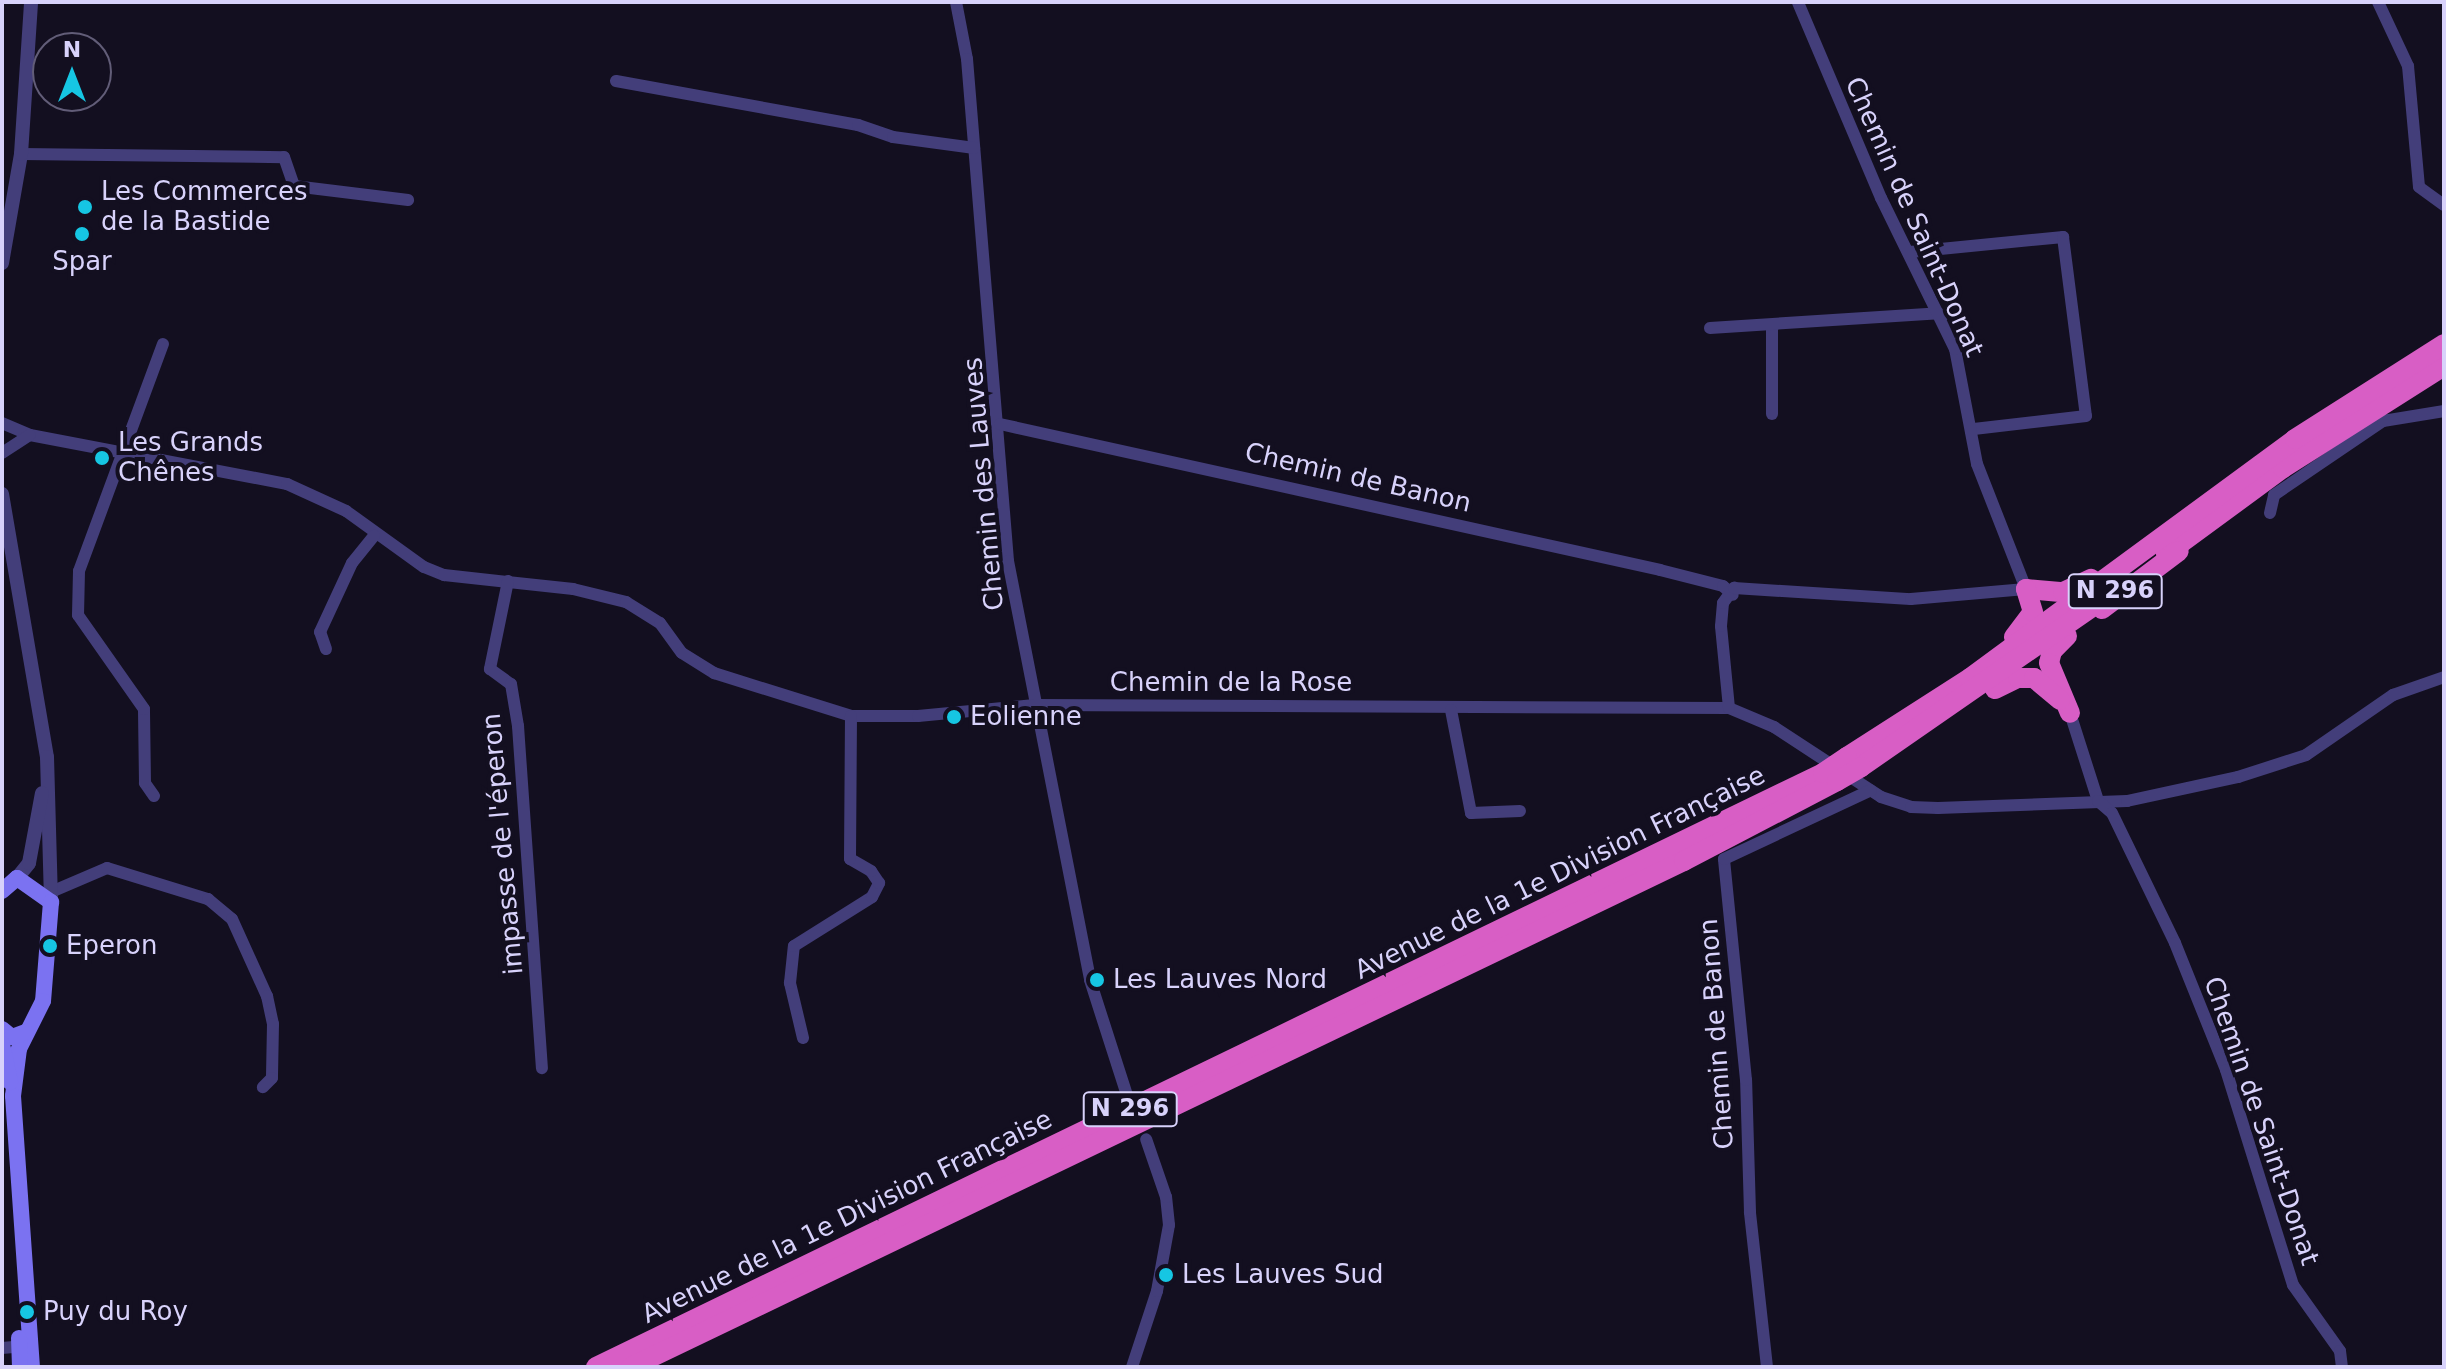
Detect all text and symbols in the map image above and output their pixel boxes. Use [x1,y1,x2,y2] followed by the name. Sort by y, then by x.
[32,32,112,112] north arrow
[63,37,81,62] text: N
[1838,72,1990,362] street label: Chemin de Saint-Donat
[101,176,308,238] place label: Les Commerces de la Bastide
[76,198,94,216] marker: Les Commerces de la Bastide
[73,225,91,243] marker: Spar
[52,246,112,278] place label: Spar
[957,356,1011,612] street label: Chemin des Lauves
[118,427,263,488] place label: Les Grands Chênes
[1242,437,1474,519] street label: Chemin de Banon
[93,449,111,467] marker: Les Grands Chênes
[2067,571,2163,611] road number: N 296
[1110,667,1352,699] street label: Chemin de la Rose
[970,701,1082,733] place label: Eolienne
[945,708,963,726] marker: Eolienne
[476,712,530,976] street label: impasse de l'éperon
[1350,760,1770,986] street label: Avenue de la 1e Division Française
[1693,918,1741,1150] street label: Chemin de Banon
[66,930,157,962] place label: Eperon
[41,937,59,955] marker: Eperon
[1113,964,1327,996] place label: Les Lauves Nord
[1088,971,1106,989] marker: Les Lauves Nord
[2197,973,2325,1269] street label: Chemin de Saint-Donat
[1082,1089,1178,1129] road number: N 296
[637,1104,1057,1330] street label: Avenue de la 1e Division Française
[1182,1259,1383,1291] place label: Les Lauves Sud
[1157,1266,1175,1284] marker: Les Lauves Sud
[43,1296,188,1328] place label: Puy du Roy
[18,1303,36,1321] marker: Puy du Roy

